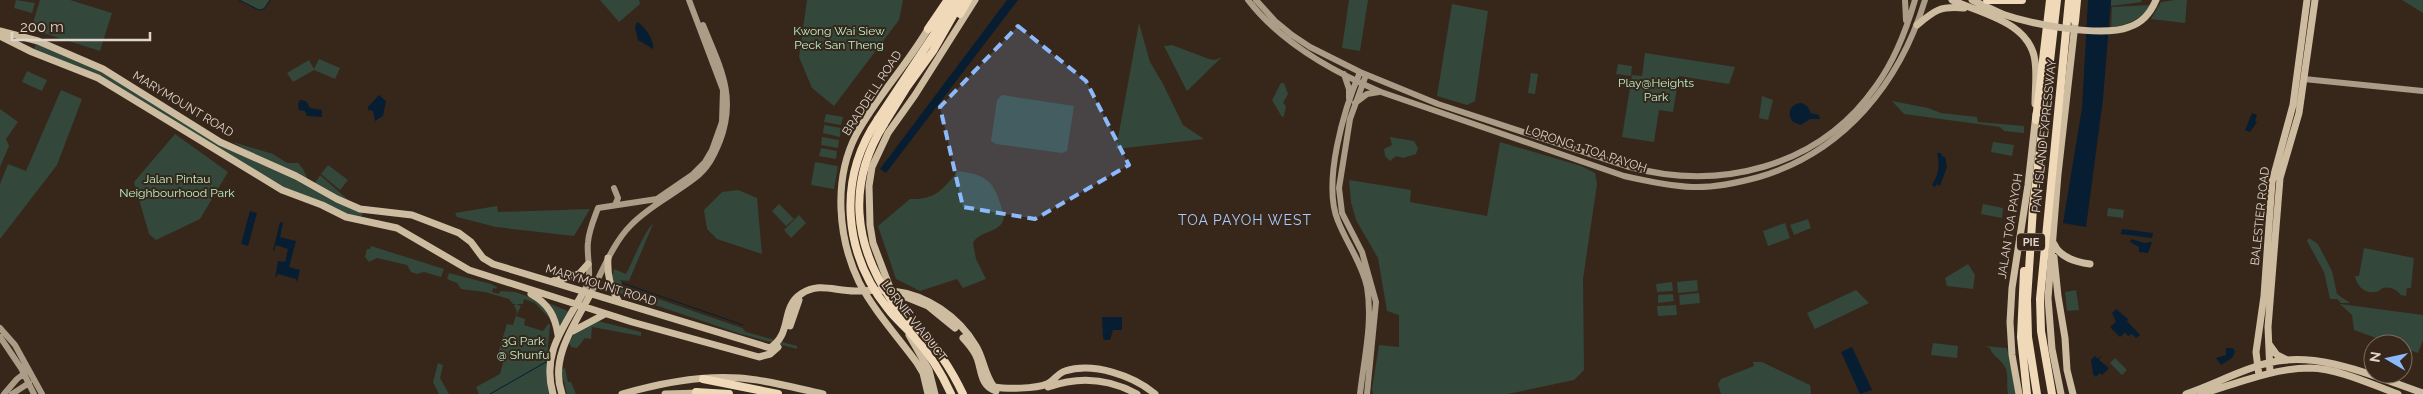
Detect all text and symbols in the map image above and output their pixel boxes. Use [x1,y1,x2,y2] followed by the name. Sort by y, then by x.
[12,10,150,42] scale bar
[20,18,64,36] text: 200 m
[793,24,885,52] park label: Kwong Wai Siew Peck San Theng
[839,48,905,138] street label: BRADDELL ROAD
[2029,58,2059,213] street label: PAN-ISLAND EXPRESSWAY
[130,68,236,140] street label: MARYMOUNT ROAD
[1618,76,1694,104] park label: Play@Heights Park
[1523,123,1649,175] street label: LORONG 1 TOA PAYOH
[2248,166,2272,266] street label: BALESTIER ROAD
[119,172,235,200] park label: Jalan Pintau Neighbourhood Park
[1995,172,2025,280] street label: JALAN TOA PAYOH
[1178,212,1312,228] district label: TOA PAYOH WEST
[2017,233,2045,250] road number: PIE
[544,261,658,309] street label: MARYMOUNT ROAD
[878,278,950,364] street label: LORNIE VIADUCT
[497,334,549,362] park label: 3G Park @ Shunfu
[2363,334,2413,384] north arrow
[2366,350,2384,363] text: N

